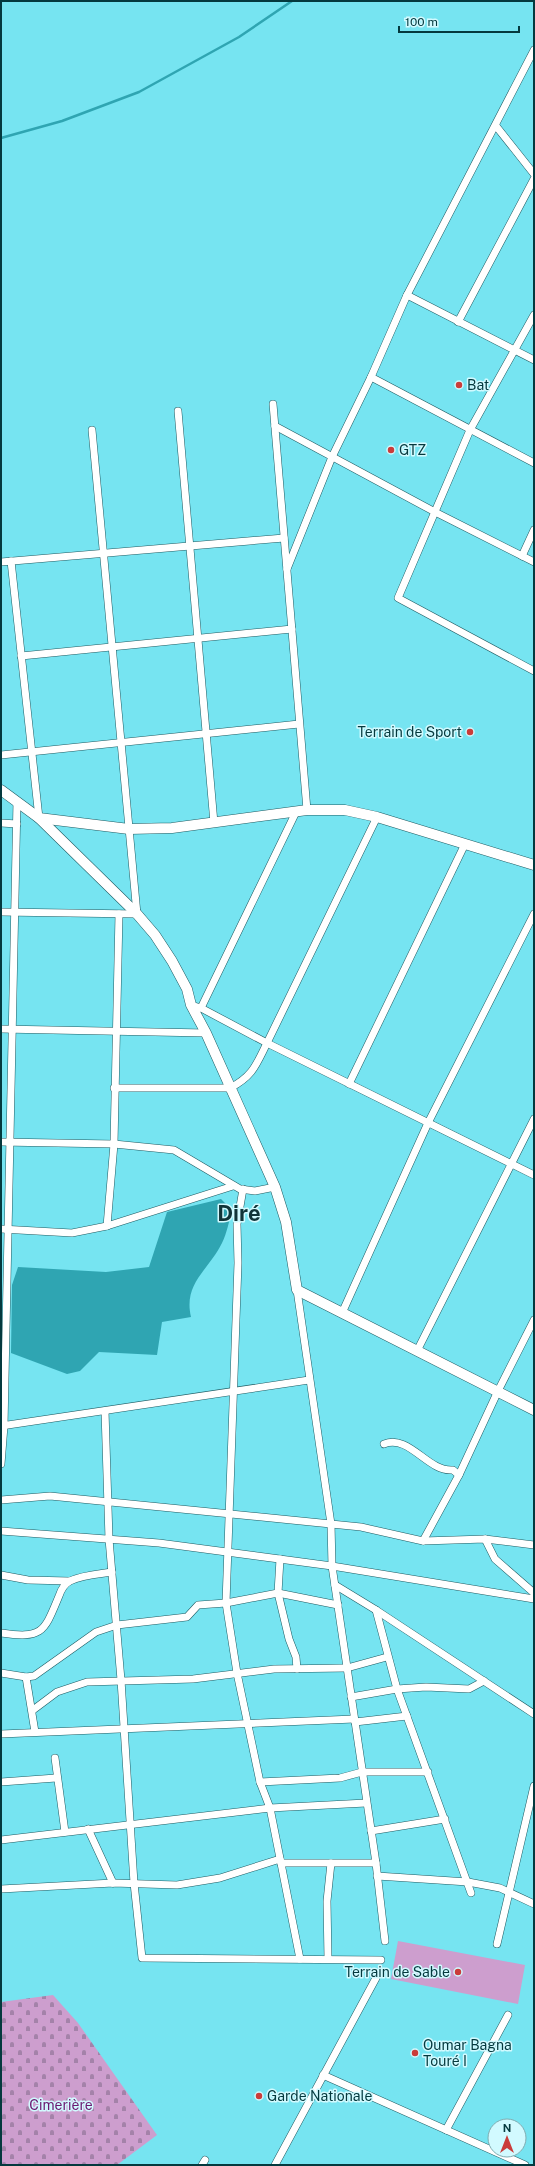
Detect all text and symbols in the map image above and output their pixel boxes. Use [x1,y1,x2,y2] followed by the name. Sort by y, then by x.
[399,8,519,34] scale bar
[405,15,438,29] text: 100 m
[467,377,489,393] place label: Bat
[454,380,464,390] marker: Bat
[399,442,426,458] place label: GTZ
[386,445,396,455] marker: GTZ
[358,724,462,740] place label: Terrain de Sport
[465,727,475,737] marker: Terrain de Sport
[217,1200,261,1226] district label: Diré
[345,1964,450,1980] place label: Terrain de Sable
[453,1967,463,1977] marker: Terrain de Sable
[423,2037,512,2069] place label: Oumar Bagna Touré I
[410,2048,420,2058] marker: Oumar Bagna Touré I
[267,2088,372,2104] place label: Garde Nationale
[254,2091,264,2101] marker: Garde Nationale
[29,2097,93,2113] park label: Cimerière
[487,2118,527,2158] north arrow
[503,2122,511,2134] text: N

